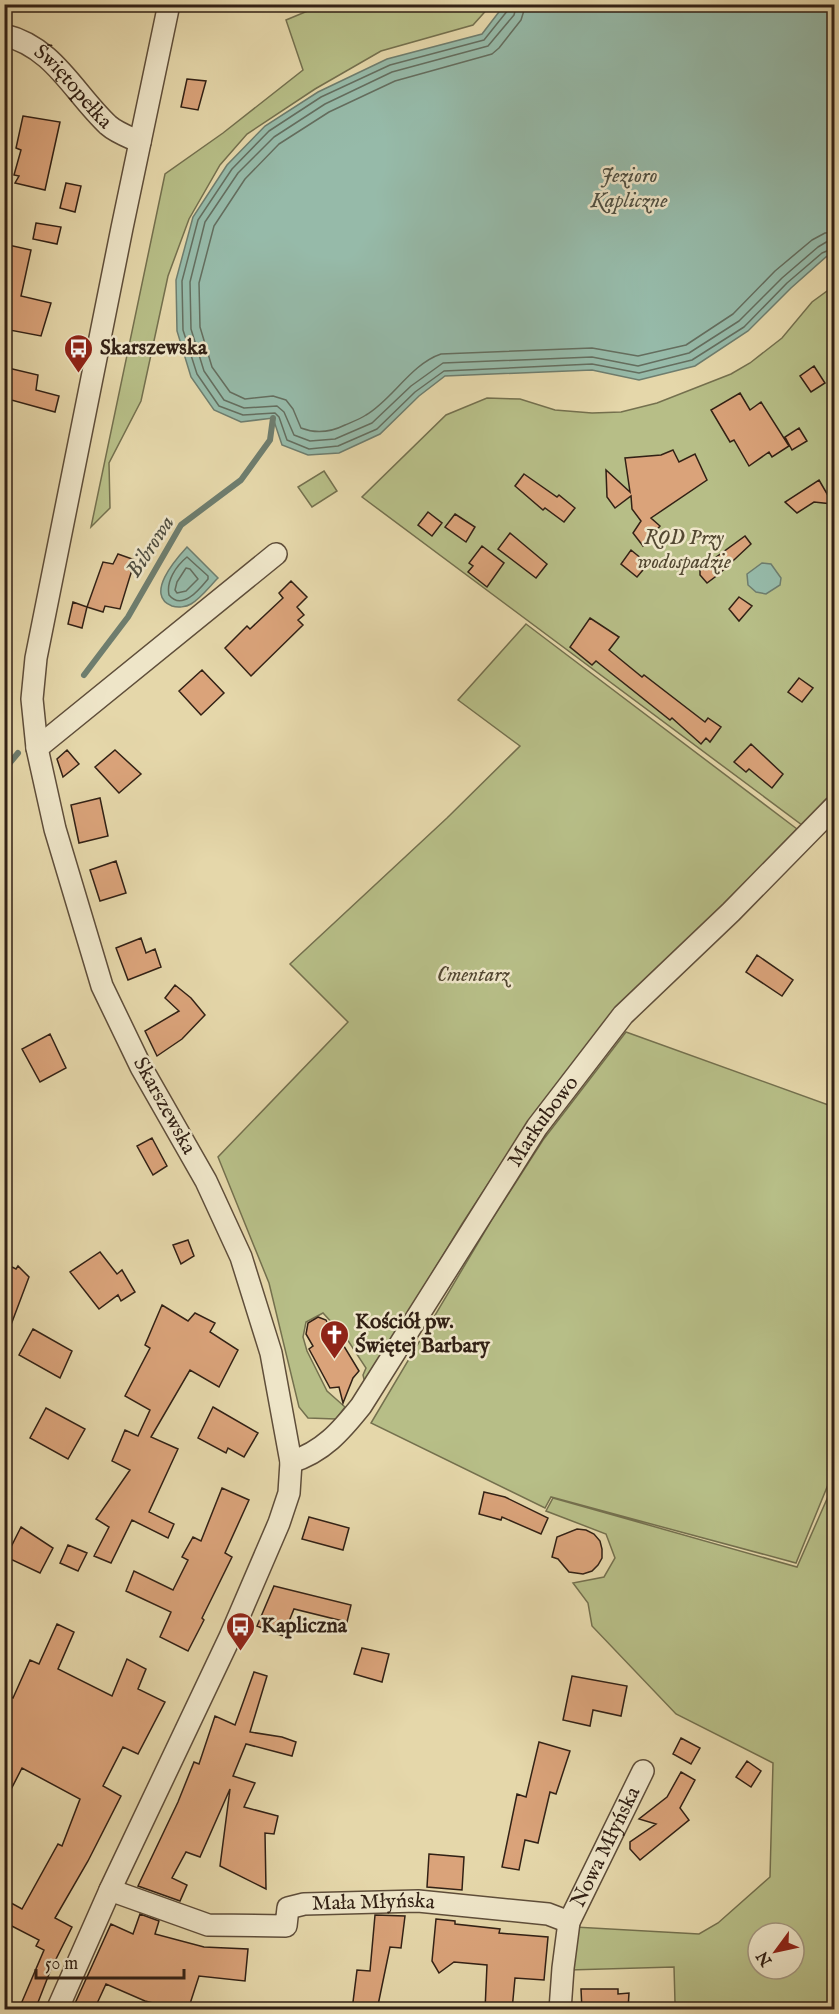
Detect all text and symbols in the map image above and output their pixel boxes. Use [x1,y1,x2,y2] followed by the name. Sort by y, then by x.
[28,38,118,136] street label: Świętopełka
[589,162,668,215] water label: Jezioro Kapliczne
[63,332,95,374] bus stop icon: Skarszewska
[100,335,208,362] place label: Skarszewska
[121,510,182,583] water label: Bibrowa
[637,525,731,576] park label: ROD Przy wodospadzie
[437,962,511,989] park label: Cmentarz
[126,1053,202,1160] street label: Skarszewska
[502,1070,585,1172] street label: Markubowo
[355,1309,491,1360] place label: Kościół pw. Świętej Barbary
[318,1318,350,1360] church icon: Kościół pw. Świętej Barbary
[224,1610,256,1652] bus stop icon: Kapliczna
[261,1613,348,1640] place label: Kapliczna
[565,1781,647,1912] street label: Nowa Młyńska
[311,1887,437,1917] street label: Mała Młyńska
[746,1921,806,1981] north arrow
[36,1942,184,1980] scale bar
[753,1947,778,1970] text: N
[45,1953,78,1976] text: 50 m

